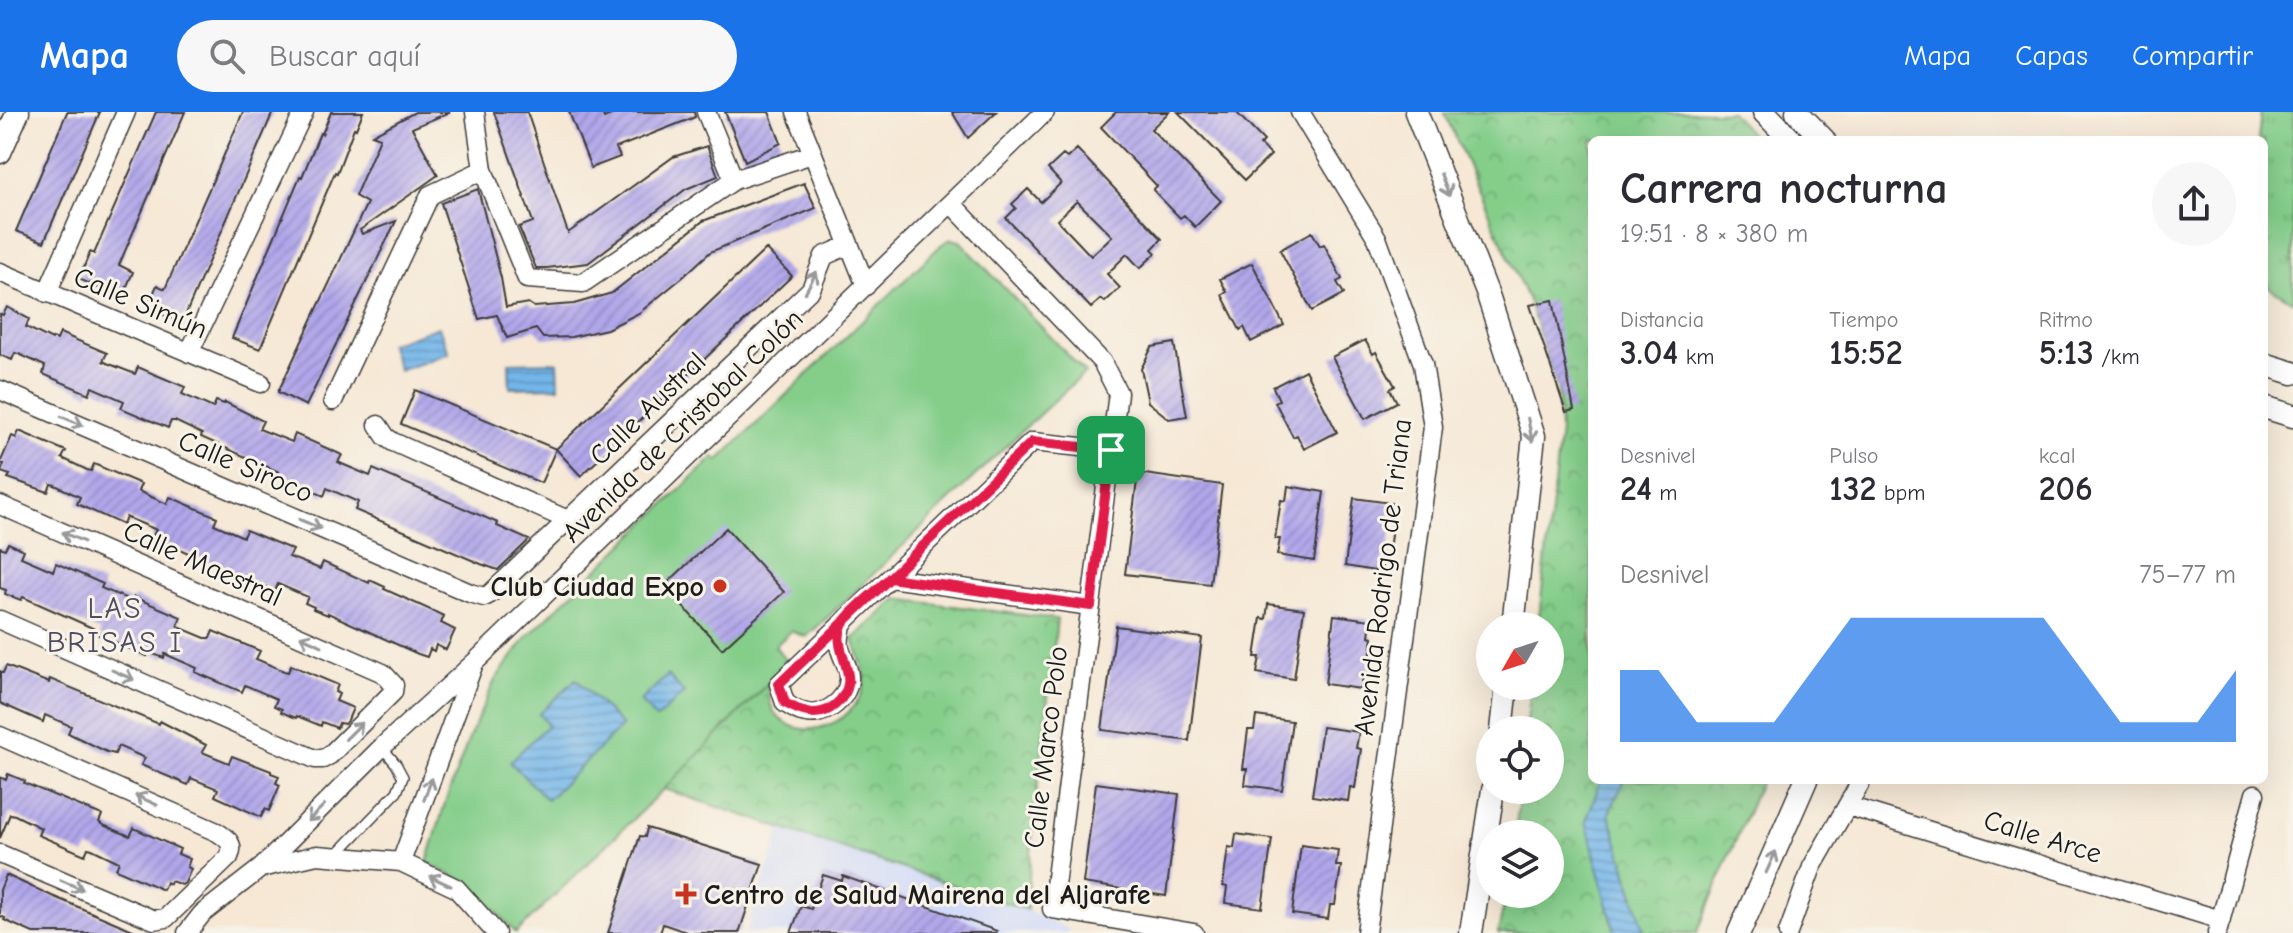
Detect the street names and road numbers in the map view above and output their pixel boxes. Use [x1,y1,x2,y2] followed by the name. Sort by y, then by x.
[69,260,212,345] street label: Calle Simún
[556,302,810,549] street label: Avenida de Cristobal Colón
[583,346,712,472] street label: Calle Austral
[1348,417,1418,737] street label: Avenida Rodrigo de Triana
[174,424,318,510] street label: Calle Siroco
[118,515,287,613] street label: Calle Maestral
[1018,644,1074,850] street label: Calle Marco Polo
[1980,804,2105,870] street label: Calle Arce

